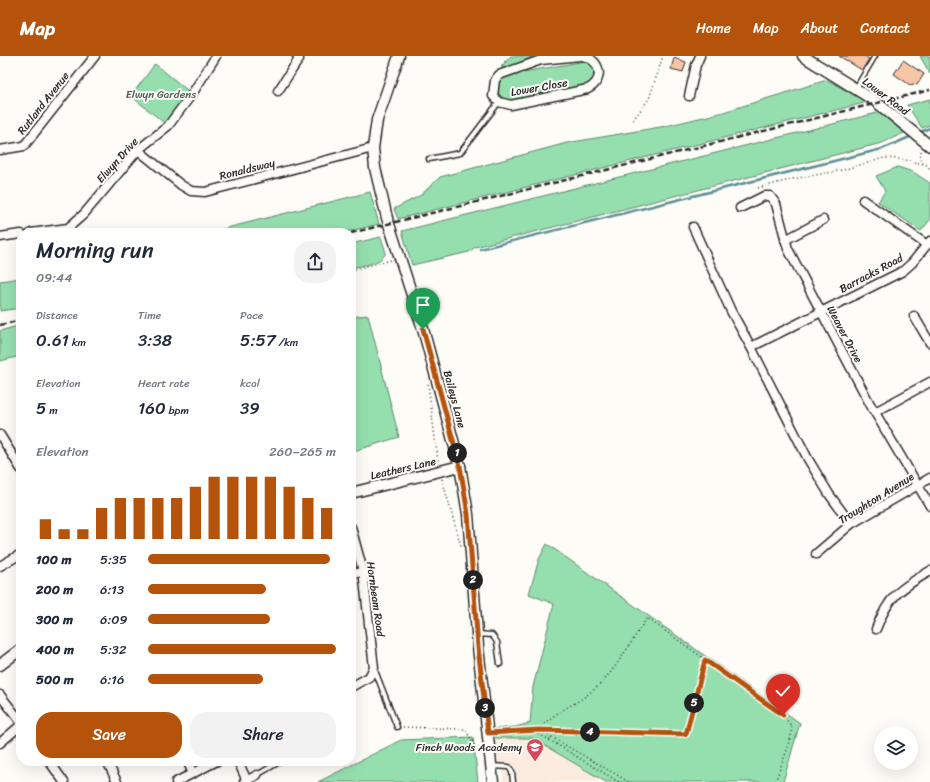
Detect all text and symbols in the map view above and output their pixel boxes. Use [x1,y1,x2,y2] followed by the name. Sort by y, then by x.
[20,12,55,45] text: Map
[696,16,731,41] text: Home
[753,16,779,41] text: Map
[801,16,838,41] text: About
[860,16,910,41] text: Contact
[13,67,74,139] street label: Rutland Avenue
[858,72,914,121] street label: Lower Road
[509,73,569,102] street label: Lower Close
[126,85,197,104] park label: Elwyn Gardens
[92,133,143,188] street label: Elwyn Drive
[217,153,277,186] street label: Ronaldsway
[36,231,154,270] text: Morning run
[294,241,336,283] button: share
[836,248,908,298] street label: Barracks Road
[36,266,72,289] text: 09:44
[406,288,440,329] pin
[412,294,434,316] icon: arrive
[822,302,868,367] street label: Weaver Drive
[36,306,78,325] text: Distance
[138,306,161,325] text: Time
[240,306,263,325] text: Pace
[36,325,69,355] text: 0.61
[138,325,172,355] text: 3:38
[240,325,276,355] text: 5:57
[69,333,86,352] text: km
[276,333,298,352] text: /km
[438,368,471,431] street label: Baileys Lane
[36,374,81,393] text: Elevation
[138,374,190,393] text: Heart rate
[240,374,260,393] text: kcal
[36,393,46,423] text: 5
[138,393,166,423] text: 160
[240,393,260,423] text: 39
[46,401,58,420] text: m
[166,401,189,420] text: bpm
[36,440,89,463] text: Elevation
[269,440,336,463] text: 260–265 m
[447,443,467,463] pin: 1
[455,443,459,462] text: 1
[368,452,438,485] street label: Leathers Lane
[835,467,919,529] street label: Troughton Avenue
[36,548,71,571] text: 100 m
[100,548,127,571] text: 5:35
[361,560,390,639] street label: Hornbeam Road
[463,570,483,590] pin: 2
[470,570,476,589] text: 2
[36,578,73,601] text: 200 m
[100,578,124,601] text: 6:13
[36,608,73,631] text: 300 m
[100,608,128,631] text: 6:09
[36,638,74,661] text: 400 m
[100,638,127,661] text: 5:32
[36,668,74,691] text: 500 m
[100,668,124,691] text: 6:16
[766,674,800,715] pin
[772,680,794,702] icon: check
[684,693,704,713] pin: 5
[691,693,697,712] text: 5
[475,698,495,718] pin: 3
[482,698,488,717] text: 3
[36,712,182,758] button: Save
[190,712,336,758] button: Share
[580,722,600,742] pin: 4
[587,722,593,741] text: 4
[874,726,918,770] map controls
[874,726,918,770] button: layers
[525,737,545,762] school or university icon: Finch Woods Academy
[416,738,522,757] place label: Finch Woods Academy

